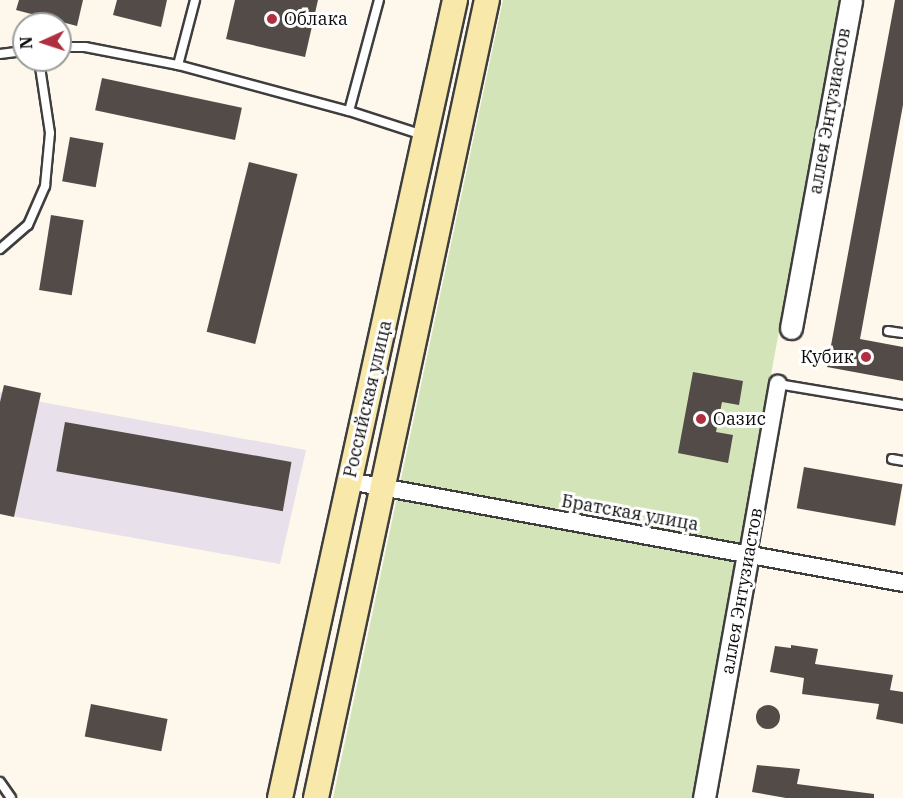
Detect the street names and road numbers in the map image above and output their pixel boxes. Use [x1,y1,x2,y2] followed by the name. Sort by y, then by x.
[805,26,855,196] street label: аллея Энтузиастов
[339,318,397,480] street label: Российская улица
[560,490,700,536] street label: Братская улица
[717,506,767,676] street label: аллея Энтузиастов

